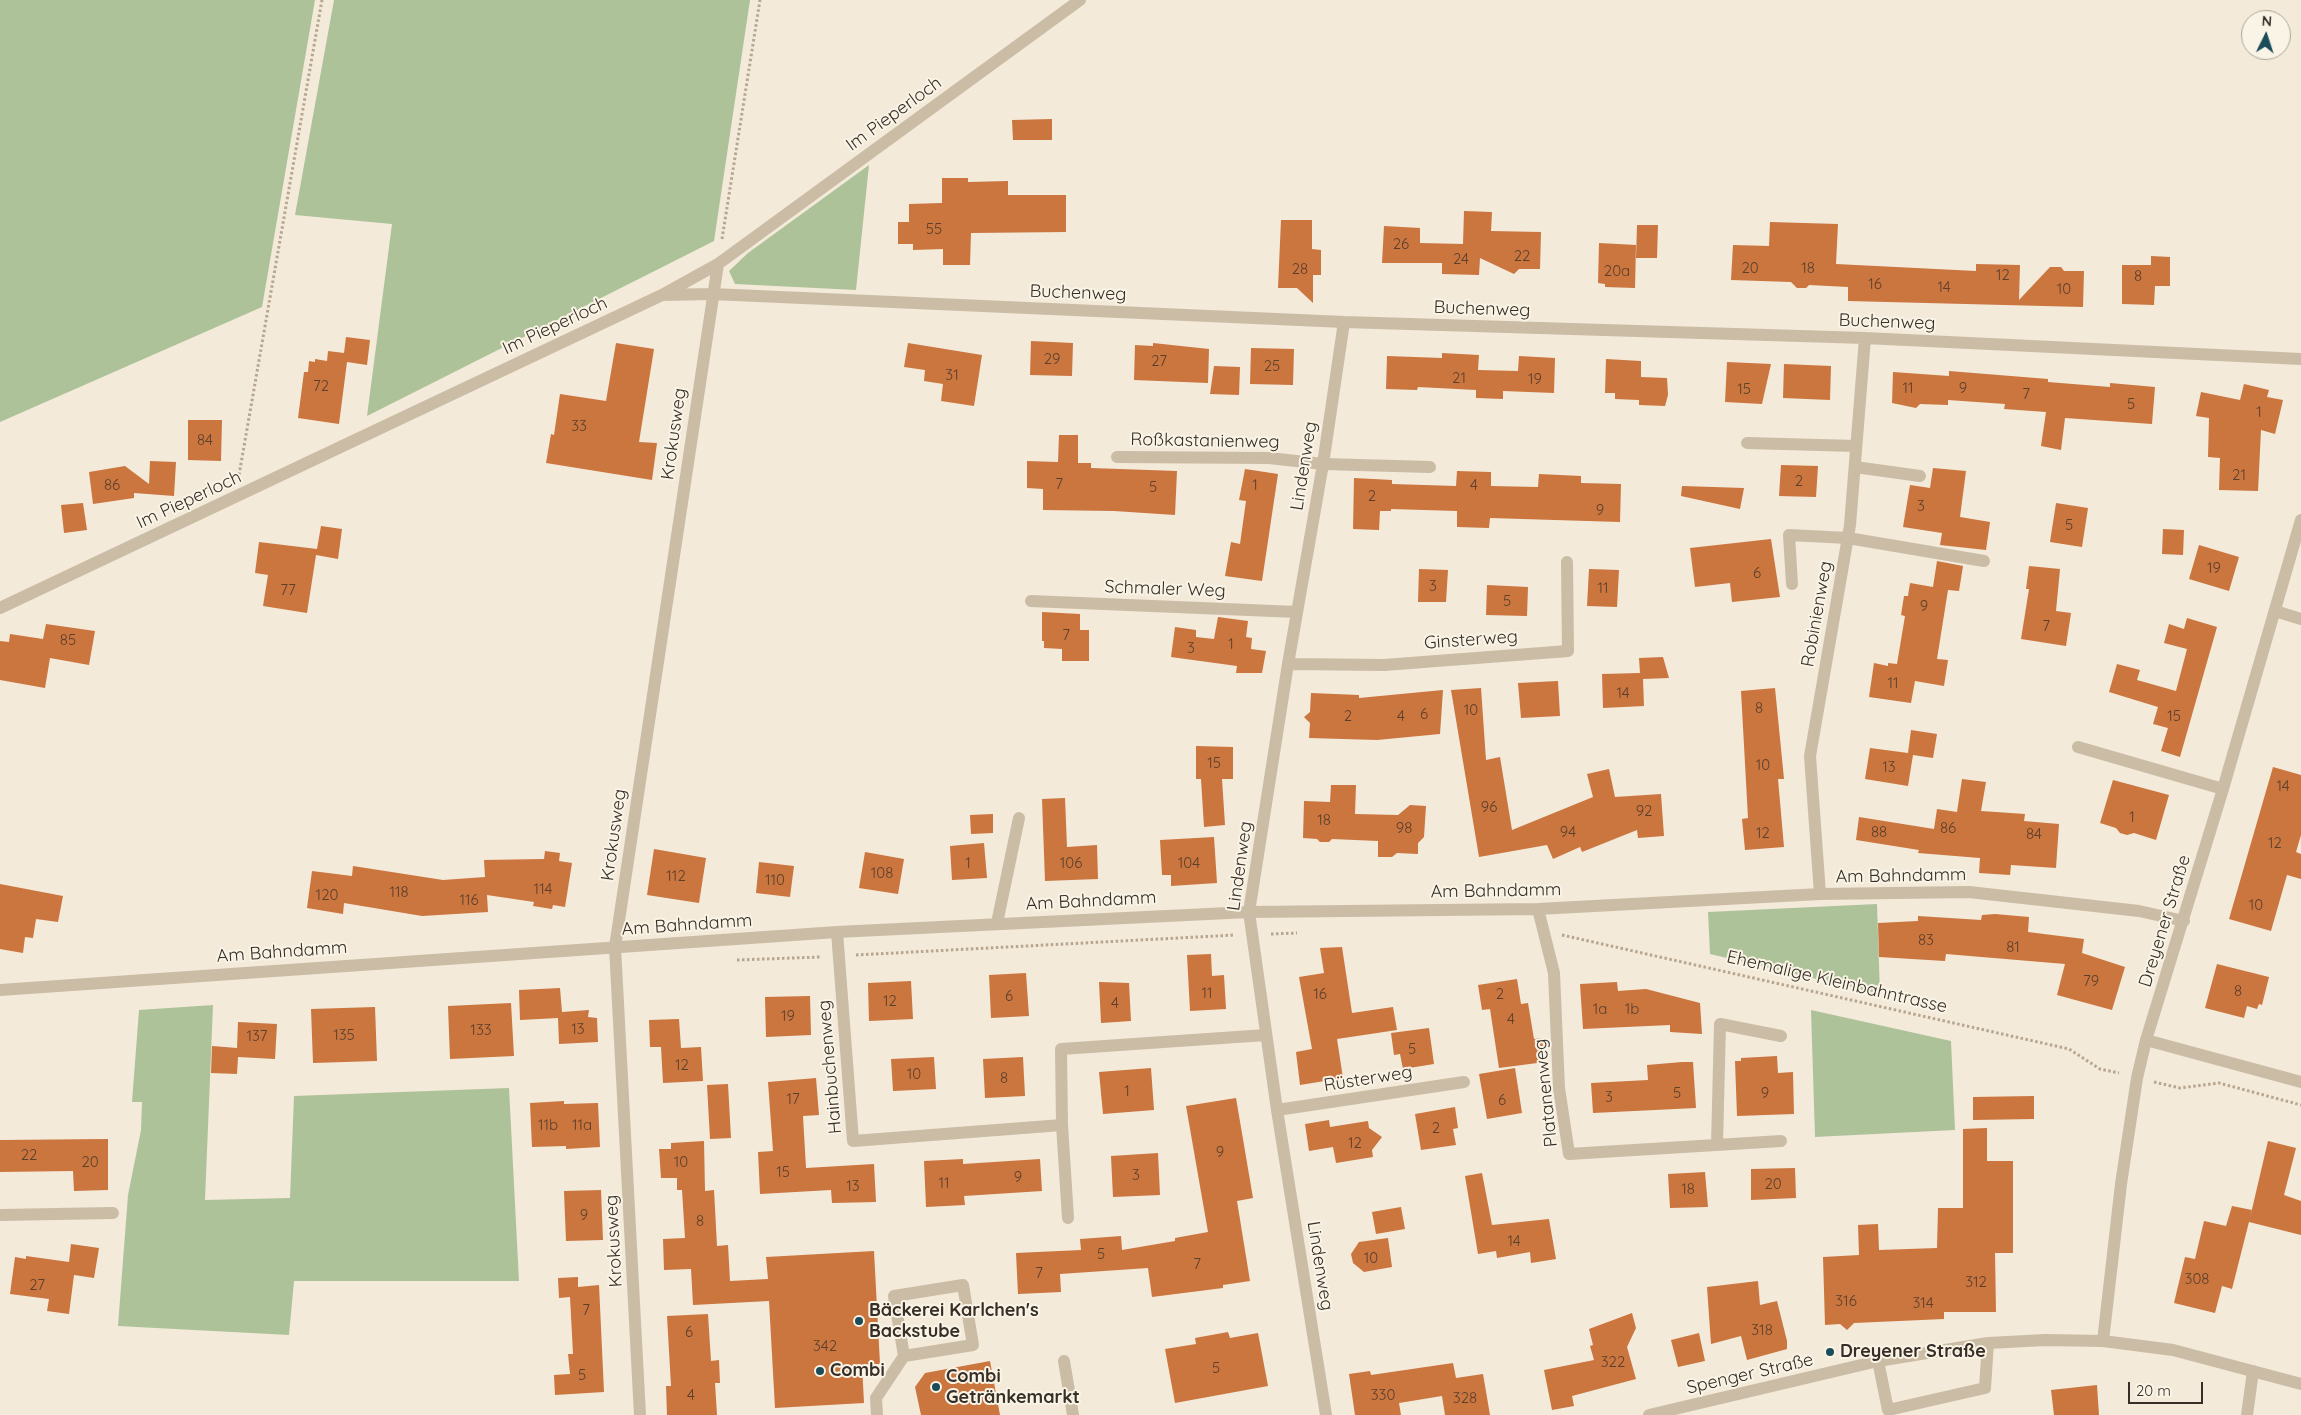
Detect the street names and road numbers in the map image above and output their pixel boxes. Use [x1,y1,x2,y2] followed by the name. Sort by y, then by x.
[842,72,946,156] street label: Im Pieperloch
[1029,281,1127,305] street label: Buchenweg
[499,292,611,360] street label: Im Pieperloch
[1433,297,1531,321] street label: Buchenweg
[1838,310,1936,334] street label: Buchenweg
[657,387,691,481] street label: Krokusweg
[1286,420,1322,512] street label: Lindenweg
[1130,429,1280,453] street label: Roßkastanienweg
[133,466,245,534] street label: Im Pieperloch
[1797,559,1837,669] street label: Robinienweg
[1104,576,1226,602] street label: Schmaler Weg
[1423,626,1519,654] street label: Ginsterweg
[597,788,631,882] street label: Krokusweg
[1223,820,1257,912] street label: Lindenweg
[2135,852,2195,990] street label: Dreyener Straße
[1835,864,1967,888] street label: Am Bahndamm
[1430,879,1562,903] street label: Am Bahndamm
[1025,887,1157,915] street label: Am Bahndamm
[621,910,753,940] street label: Am Bahndamm
[216,937,348,967] street label: Am Bahndamm
[1725,946,1949,1018] street label: Ehemalige Kleinbahntrasse
[813,999,847,1135] street label: Hainbuchenweg
[1530,1038,1562,1148] street label: Platanenweg
[1322,1061,1414,1097] street label: Rüsterweg
[601,1194,627,1288] street label: Krokusweg
[1302,1220,1338,1312] street label: Lindenweg
[1685,1349,1815,1399] street label: Spenger Straße

